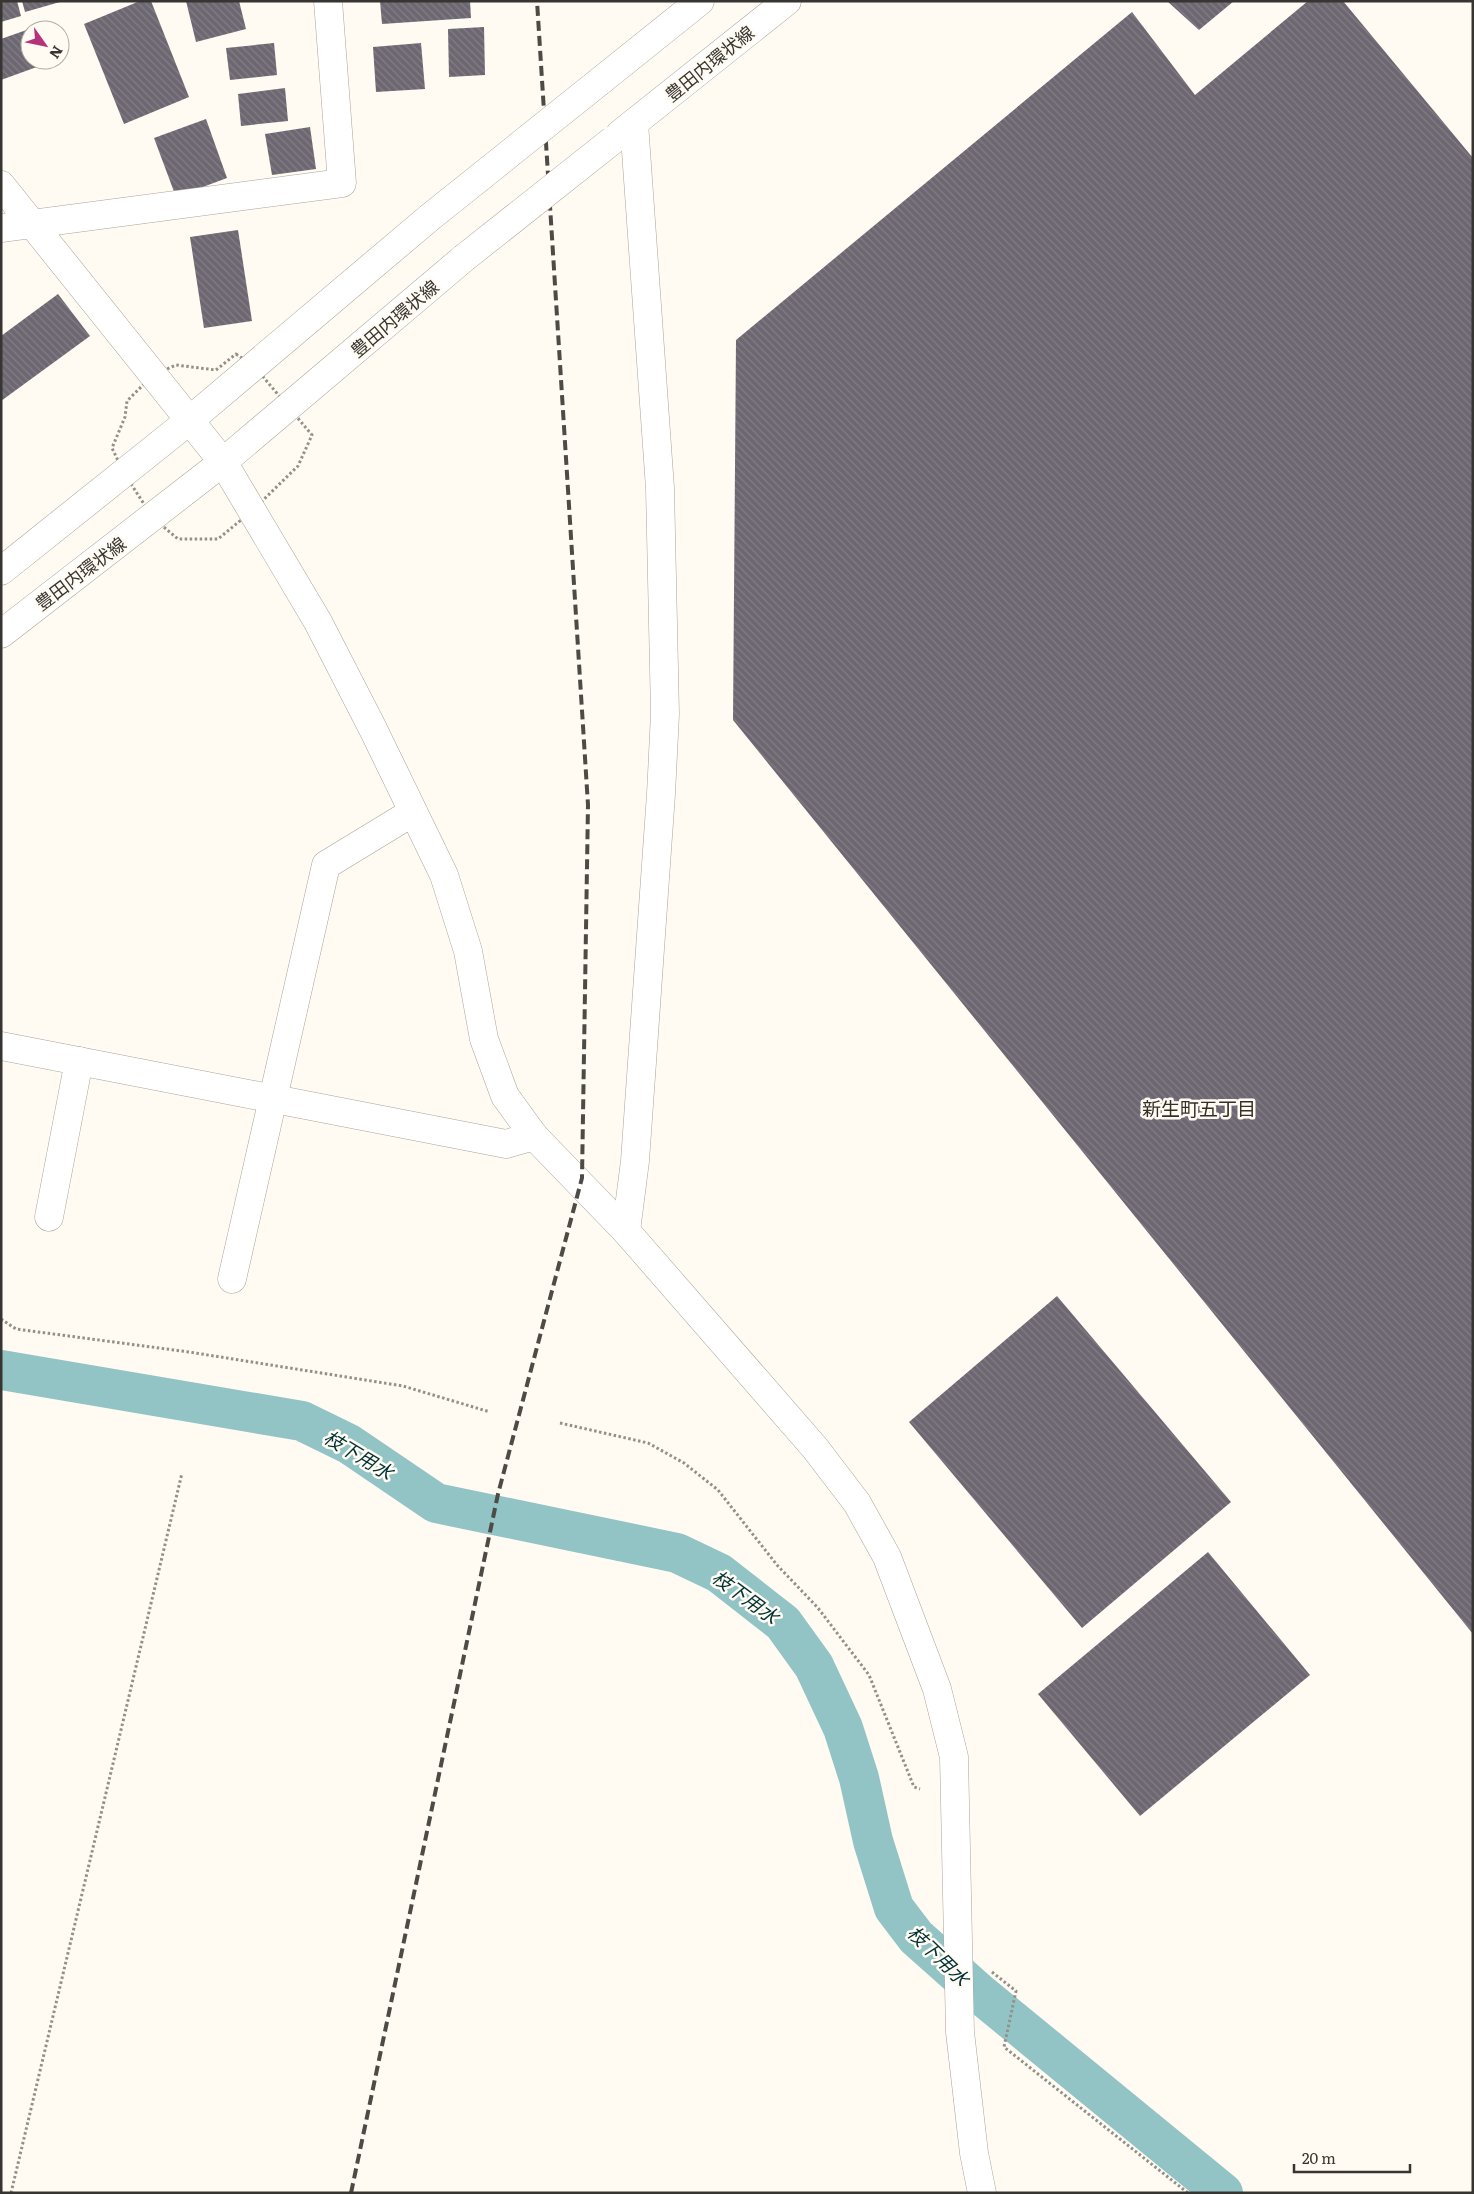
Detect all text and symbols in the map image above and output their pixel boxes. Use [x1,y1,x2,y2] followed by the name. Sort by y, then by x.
[659,19,759,107] street label: 豊田内環状線
[20,20,70,70] north arrow
[45,42,68,63] text: N
[344,273,444,363] street label: 豊田内環状線
[29,530,131,616] street label: 豊田内環状線
[1142,1094,1256,1122] district label: 新生町五丁目
[319,1422,400,1487] water label: 枝下用水
[707,1562,787,1631] water label: 枝下用水
[902,1919,977,1993] water label: 枝下用水
[1294,2142,1410,2174] scale bar
[1302,2146,1336,2169] text: 20 m

